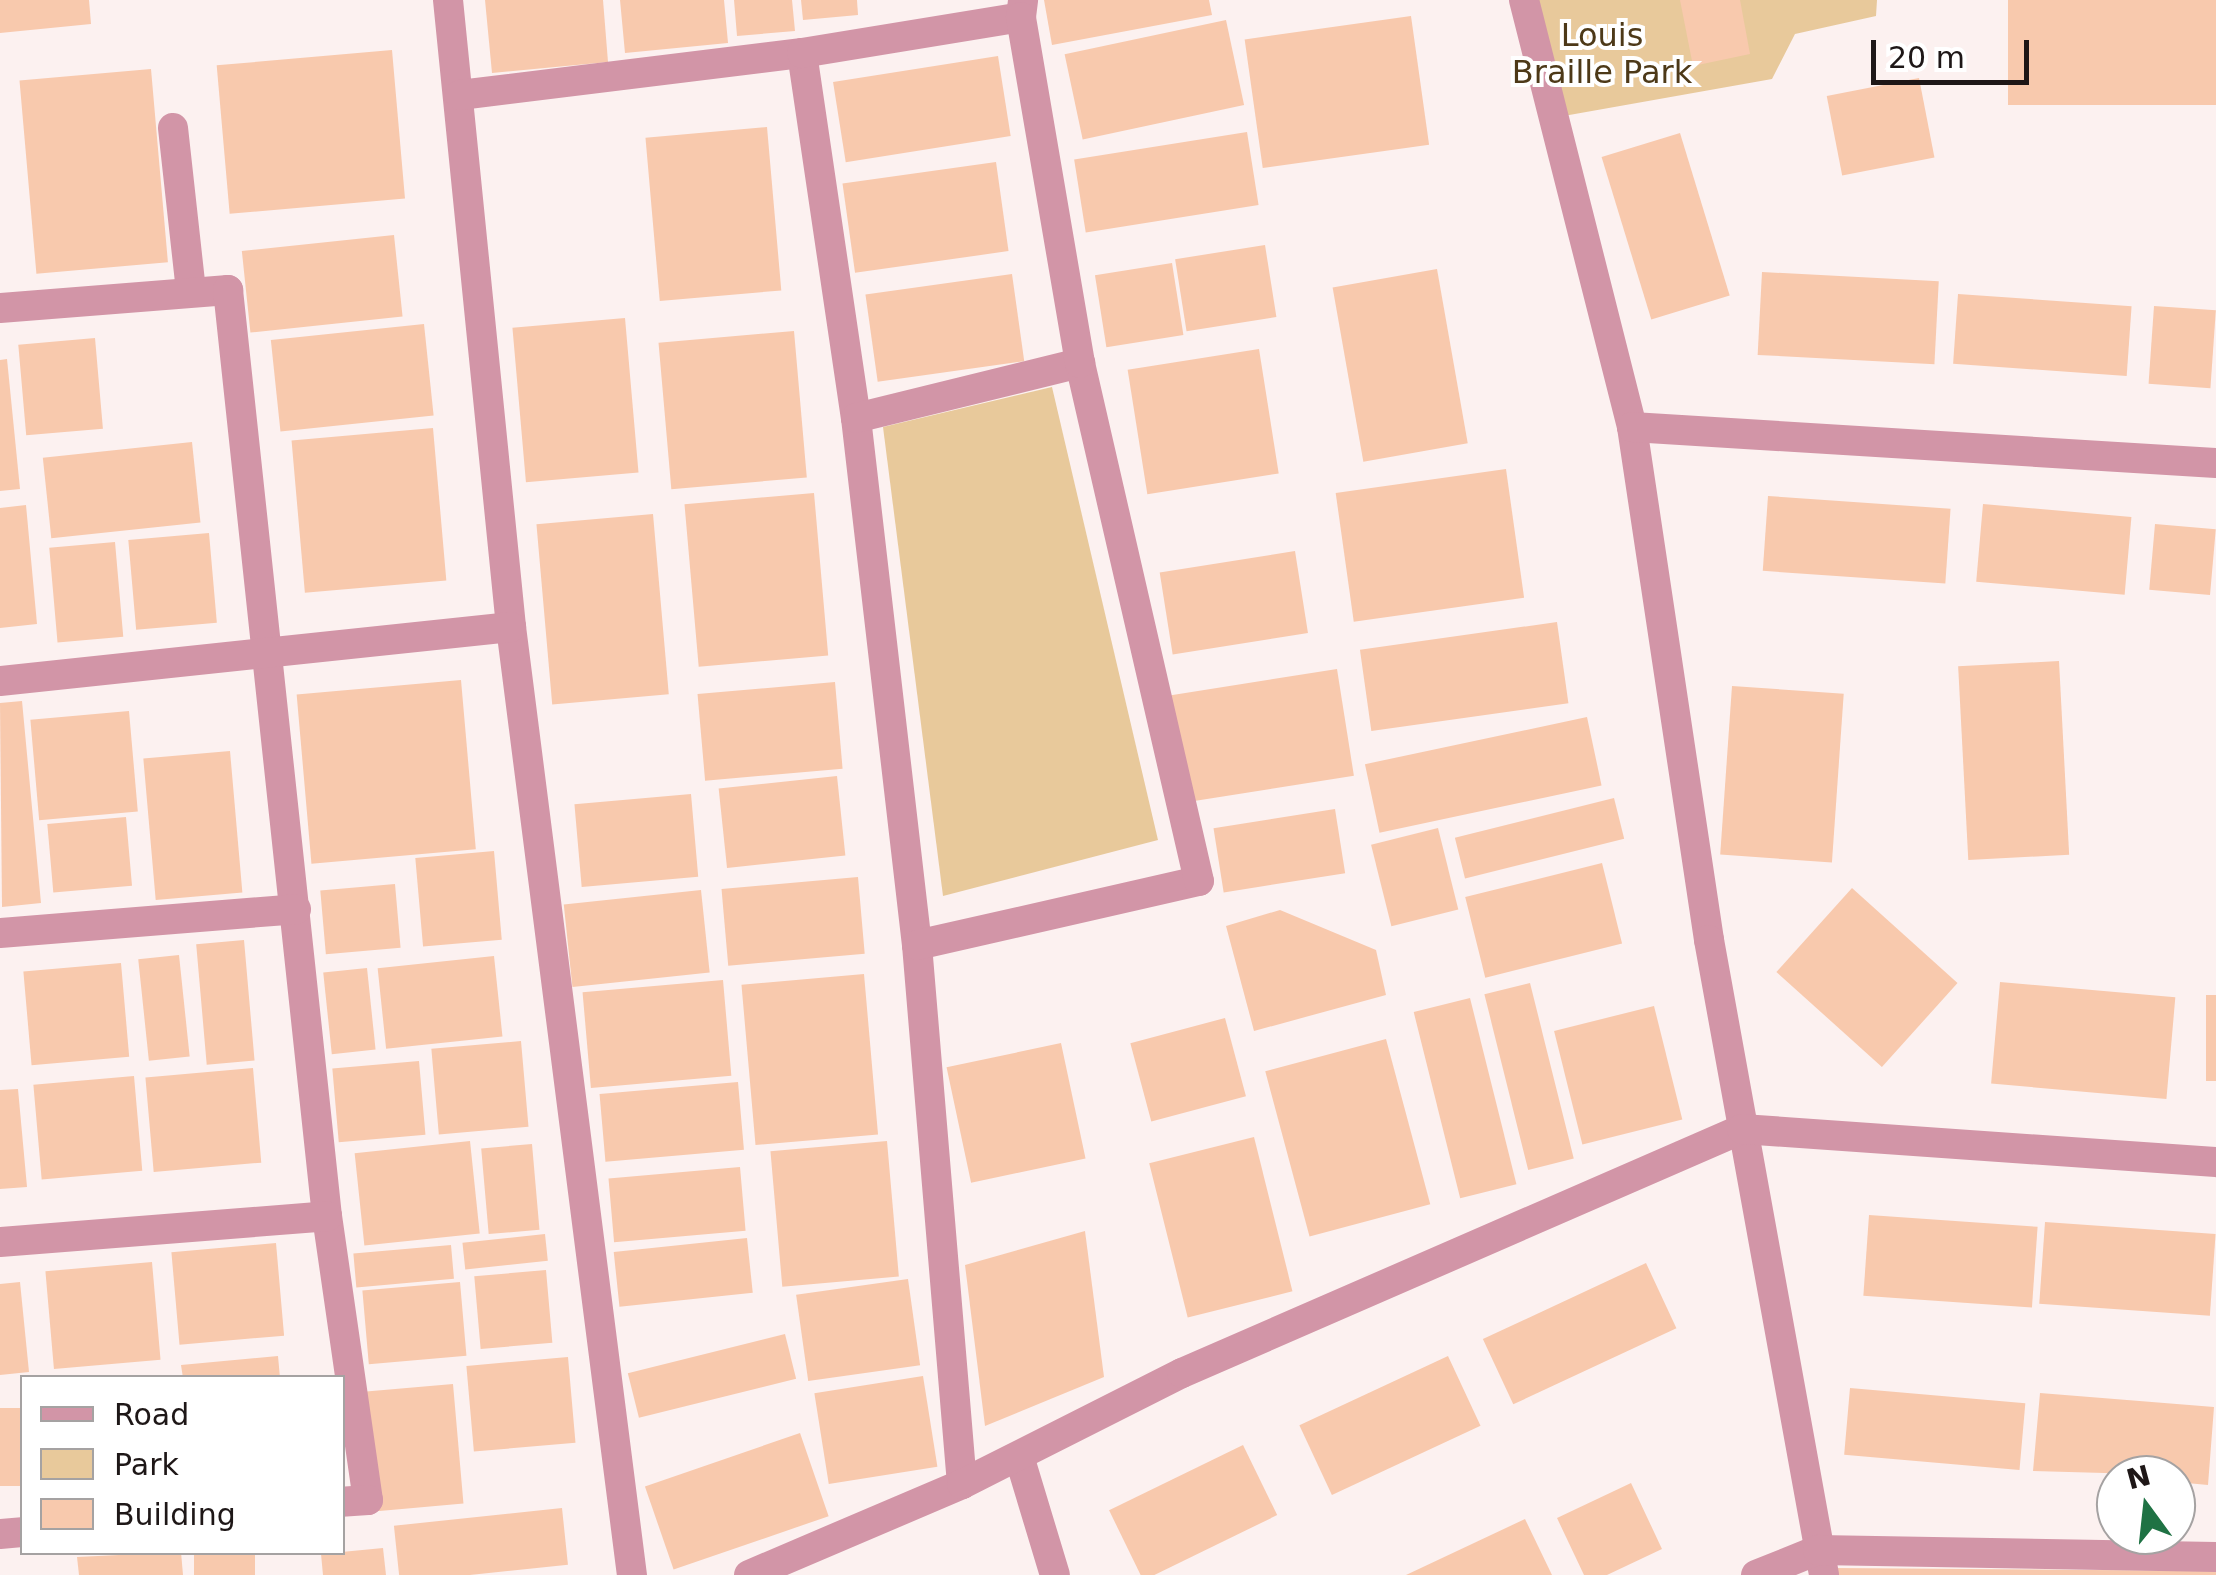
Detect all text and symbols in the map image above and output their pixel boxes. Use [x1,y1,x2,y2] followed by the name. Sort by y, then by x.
[1512,17,1692,92] park label: Louis Braille Park
[1876,20,2034,82] scale bar
[1888,40,1965,75] text: 20 m
[20,1375,345,1555] legend
[114,1397,189,1432] text: Road
[114,1447,179,1482] text: Park
[2096,1455,2196,1555] north arrow
[2123,1459,2154,1496] text: N
[114,1497,236,1532] text: Building

